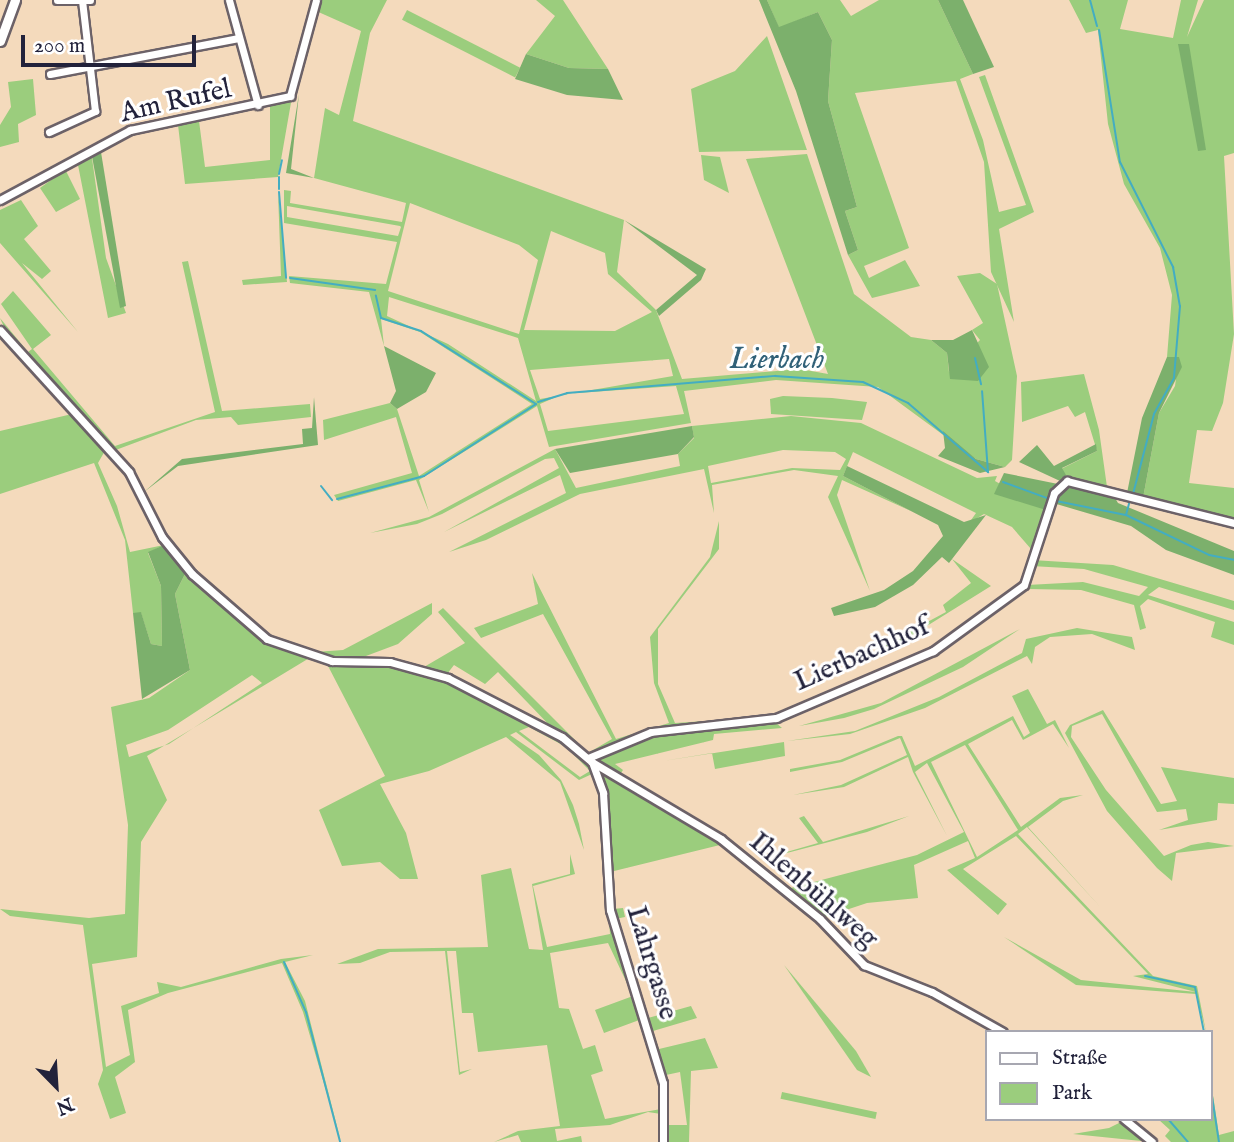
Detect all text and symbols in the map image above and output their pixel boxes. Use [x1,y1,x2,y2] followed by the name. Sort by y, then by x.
[24,21,200,65] scale bar
[34,33,85,60] text: 200 m
[117,73,235,131] street label: Am Rufel
[730,342,824,378] water label: Lierbach
[789,610,935,700] street label: Lierbachhof
[742,826,884,956] street label: Ihlenbühlweg
[618,902,684,1024] street label: Lahrgasse
[986,1030,1213,1121] legend
[1052,1045,1107,1072] text: Straße
[21,1051,91,1121] north arrow
[1052,1080,1092,1107] text: Park
[52,1091,77,1119] text: N

